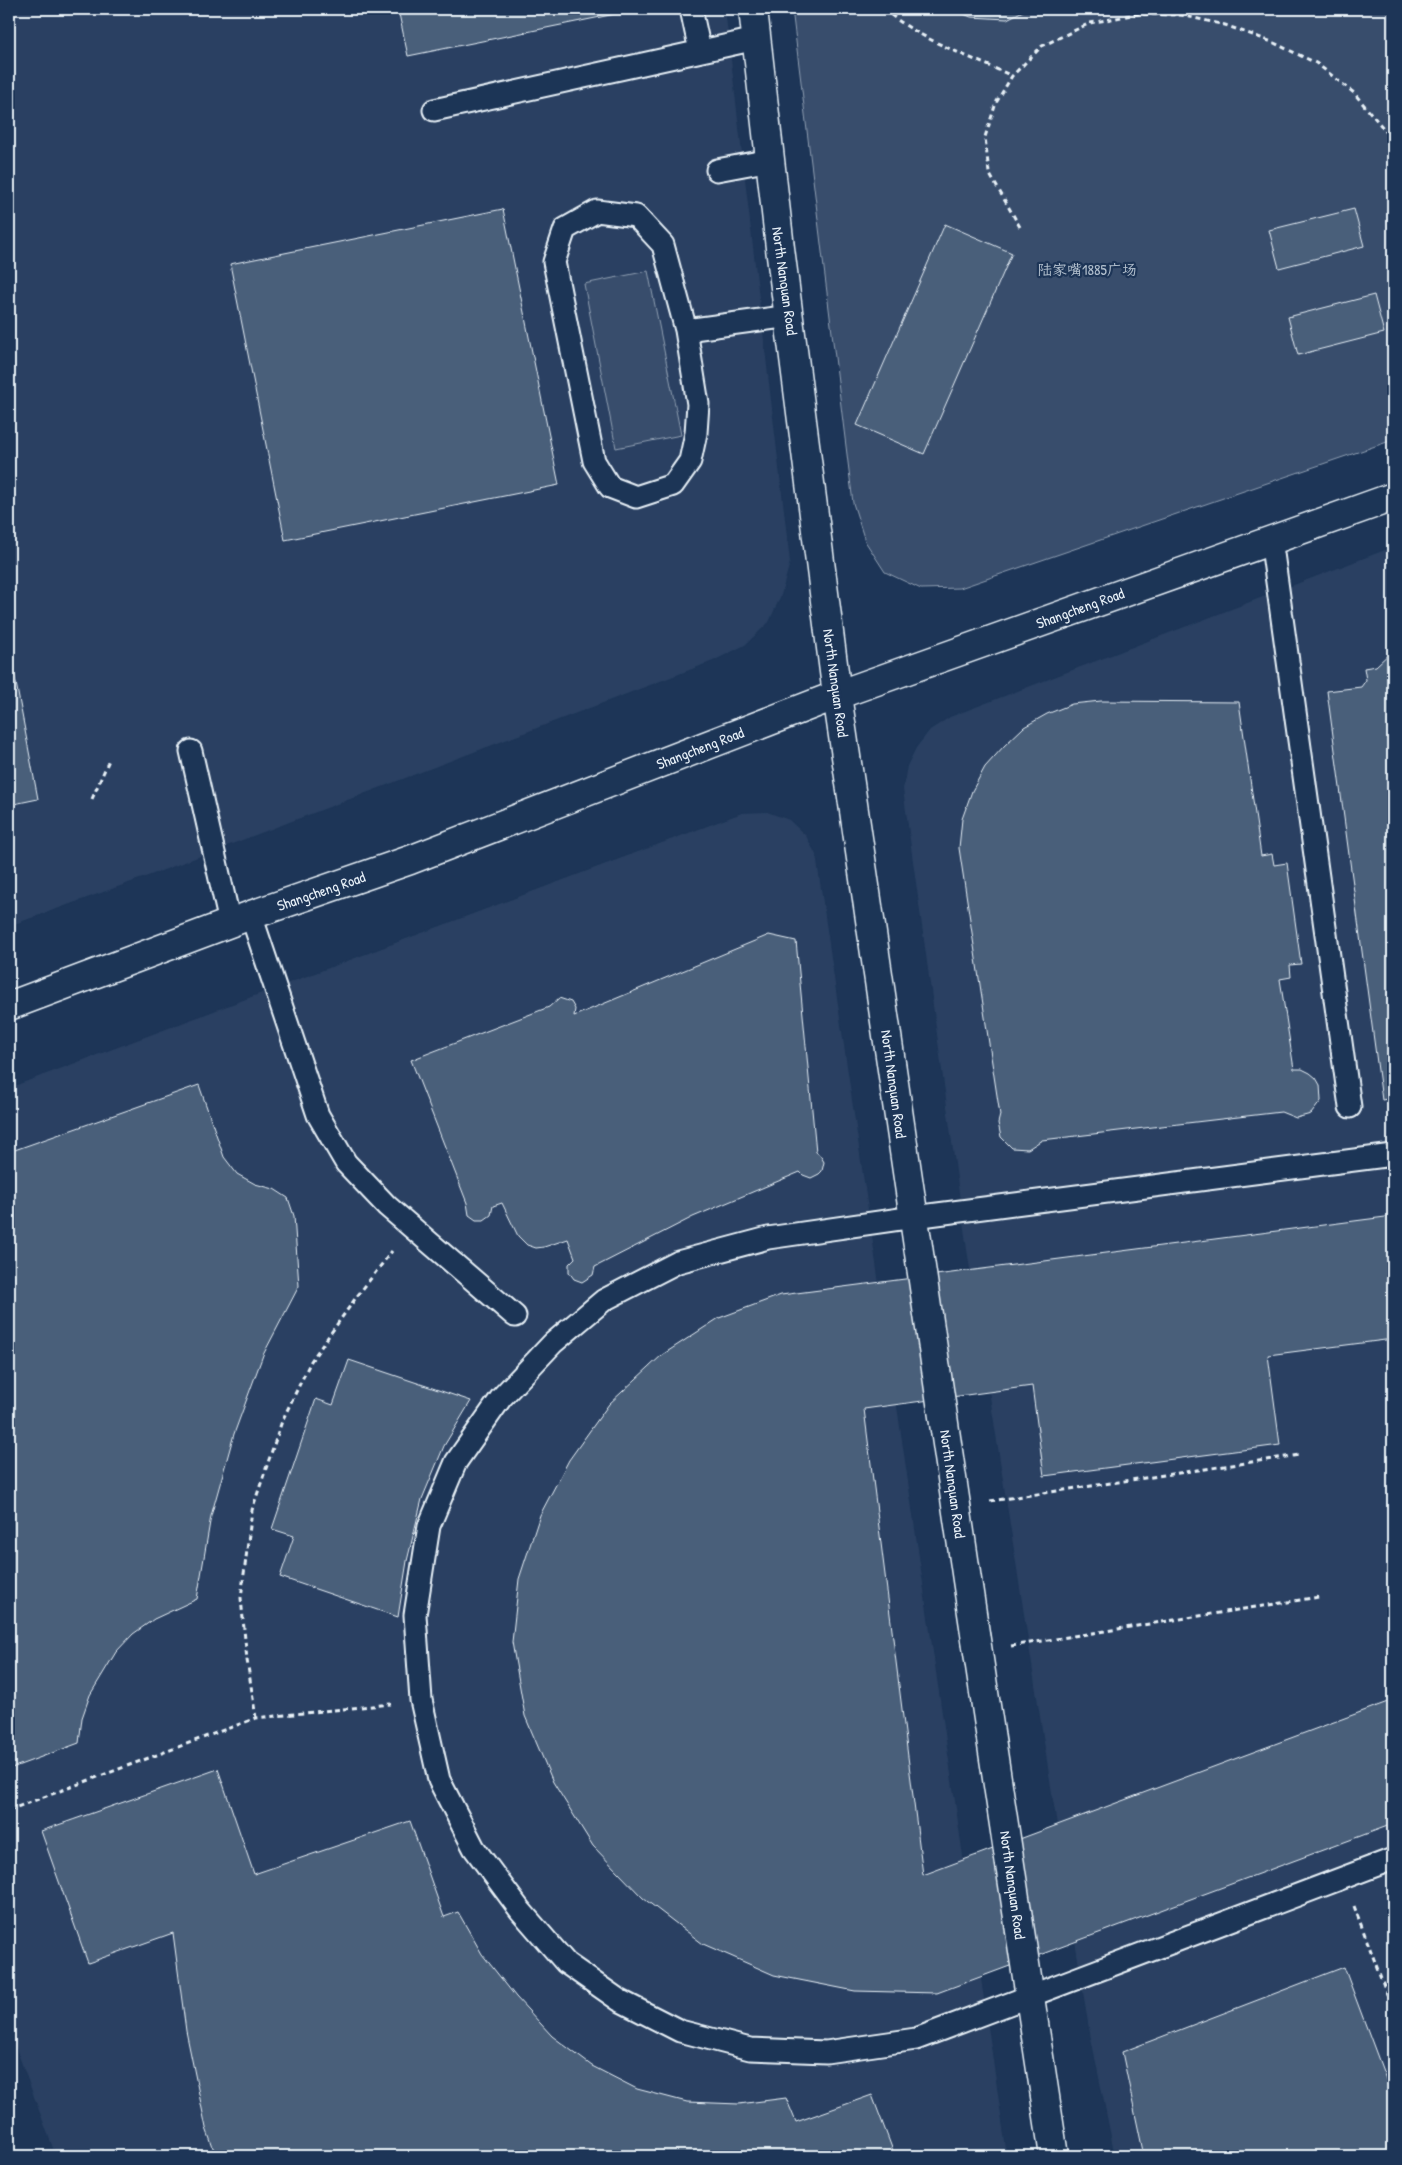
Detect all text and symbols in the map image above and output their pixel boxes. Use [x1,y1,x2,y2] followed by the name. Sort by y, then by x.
[767,226,803,337] street label: North Nanquan Road
[1037,259,1137,280] park label: 陆家嘴1885广场
[1033,582,1127,634] street label: Shangcheng Road
[818,628,854,739] street label: North Nanquan Road
[653,722,747,774] street label: Shangcheng Road
[274,866,368,916] street label: Shangcheng Road
[876,1029,912,1140] street label: North Nanquan Road
[935,1429,971,1540] street label: North Nanquan Road
[995,1830,1031,1941] street label: North Nanquan Road

